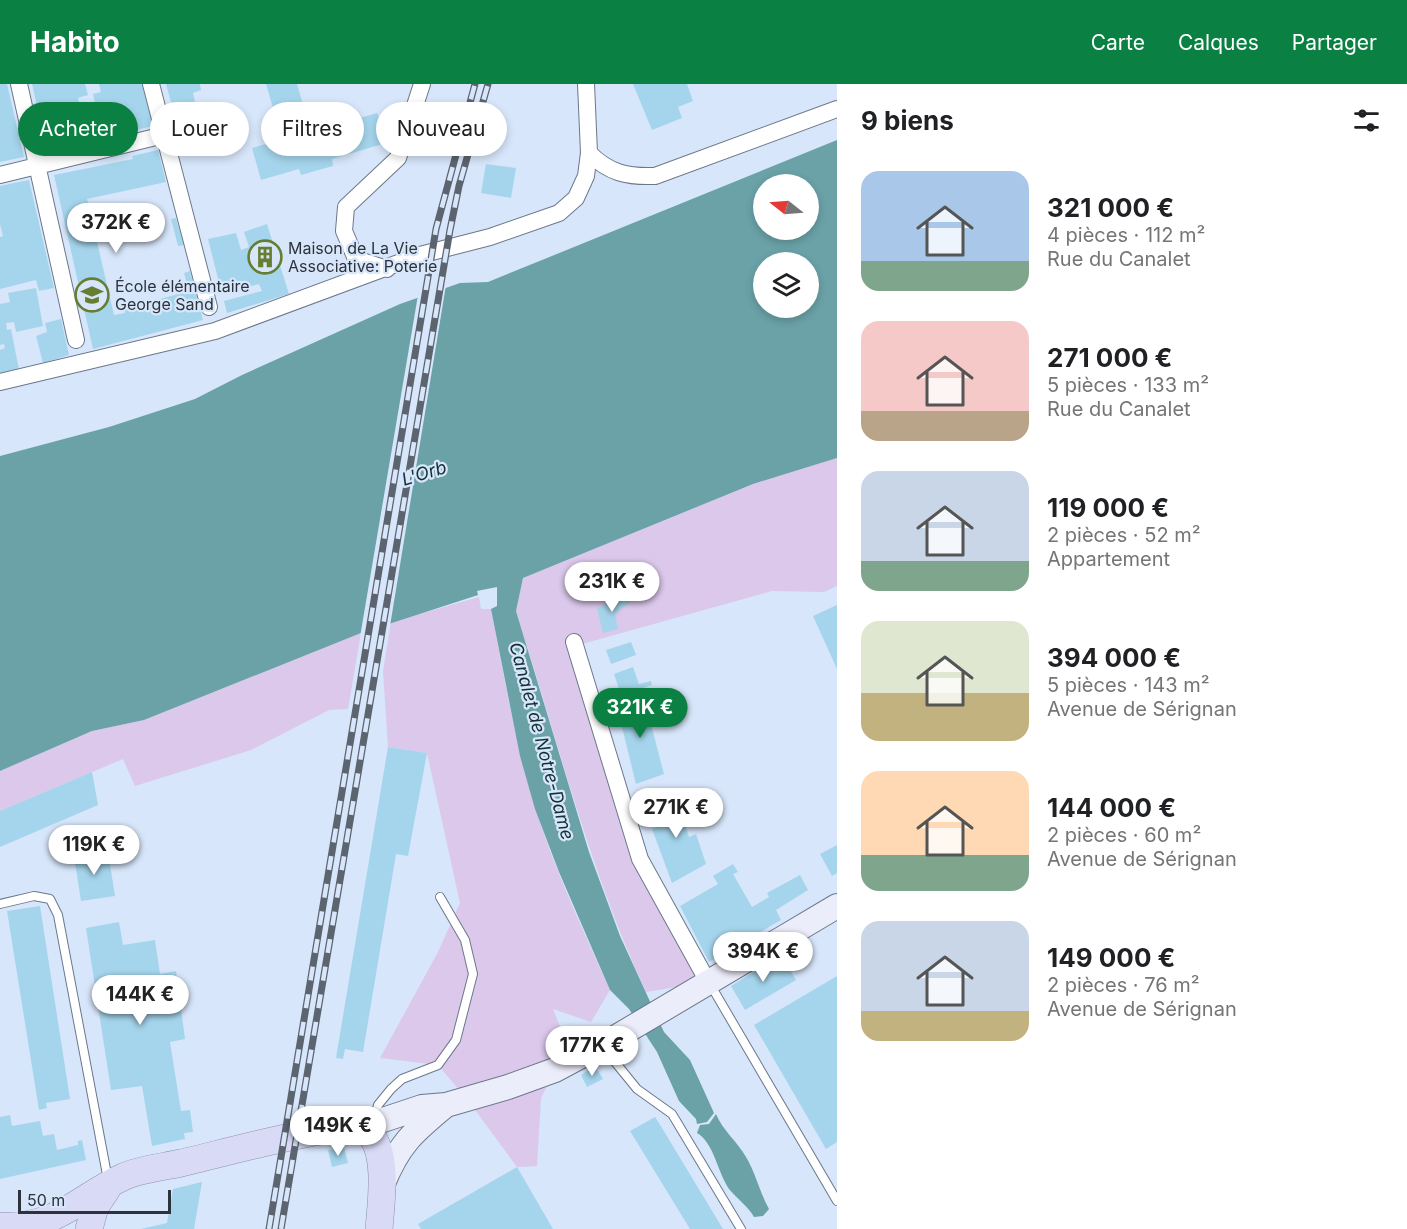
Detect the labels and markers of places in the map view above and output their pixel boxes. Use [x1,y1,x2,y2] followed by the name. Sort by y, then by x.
[67,203,165,254] pin: 372K €
[288,238,437,276] place label: Maison de La Vie Associative: Poterie
[247,239,283,275] building icon: Maison de La Vie Associative: Poterie
[115,276,250,314] place label: École élémentaire George Sand
[74,277,110,313] school or university icon: École élémentaire George Sand
[563,562,661,613] pin: 231K €
[591,688,689,739] pin: 321K €
[627,788,725,839] pin: 271K €
[45,825,143,876] pin: 119K €
[714,932,812,983] pin: 394K €
[91,975,189,1026] pin: 144K €
[543,1026,641,1077] pin: 177K €
[289,1106,387,1157] pin: 149K €

